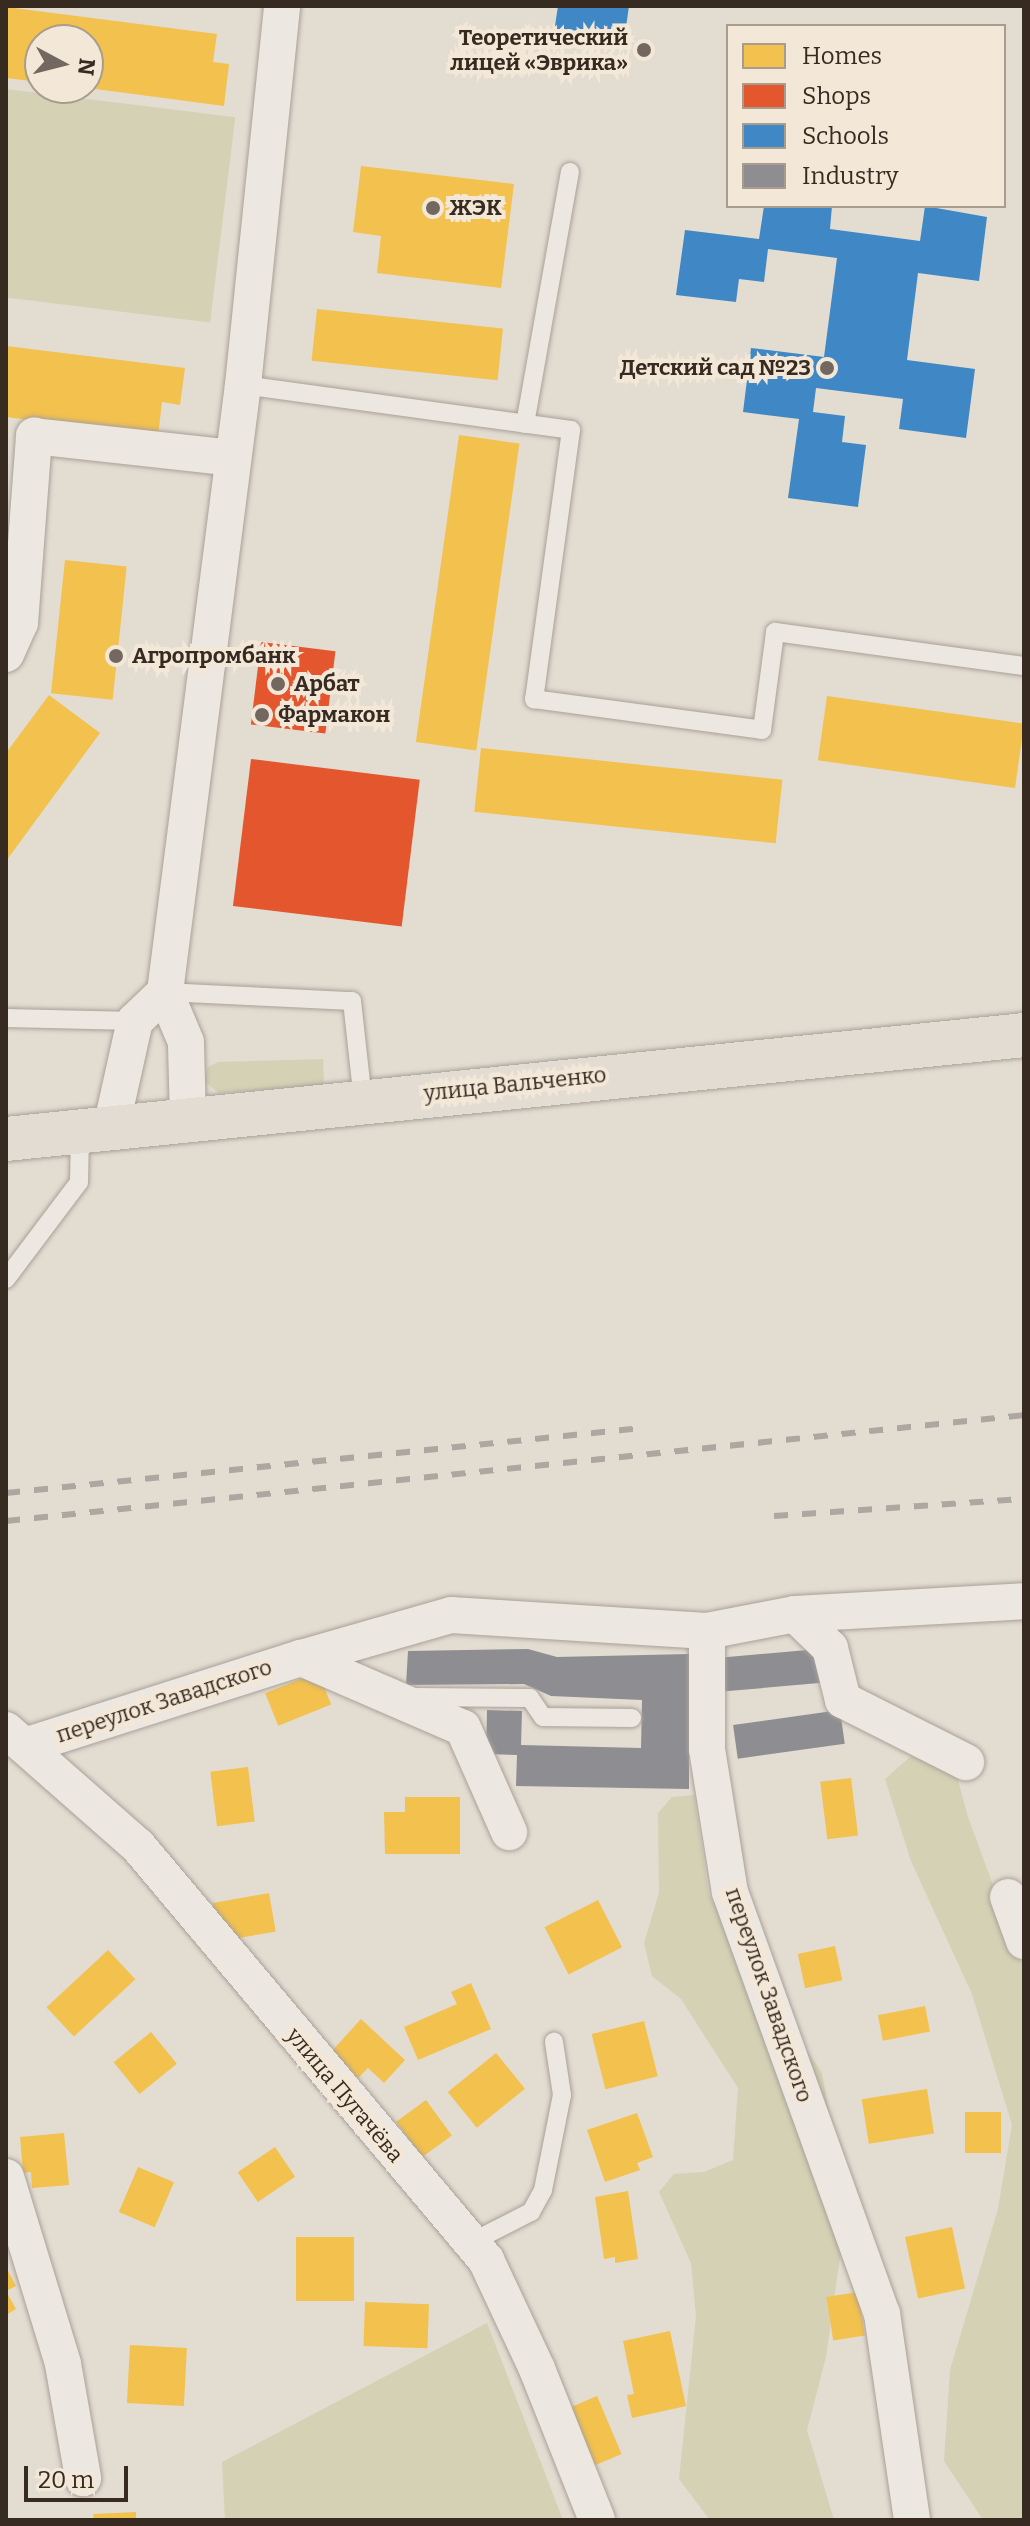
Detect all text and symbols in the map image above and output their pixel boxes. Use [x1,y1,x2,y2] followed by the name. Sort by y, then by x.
[24,24,104,104] north arrow
[450,24,628,76] place label: Теоретический лицей «Эврика»
[726,24,1006,208] legend
[635,41,653,59] marker: Теоретический лицей «Эврика»
[802,42,882,70] text: Homes
[72,57,101,77] text: N
[802,82,871,110] text: Shops
[802,122,889,150] text: Schools
[802,162,899,190] text: Industry
[449,195,502,221] place label: ЖЭК
[424,199,442,217] marker: ЖЭК
[620,355,811,381] place label: Детский сад №23
[818,359,836,377] marker: Детский сад №23
[132,643,296,669] place label: Агропромбанк
[107,647,125,665] marker: Агропромбанк
[294,671,360,697] place label: Арбат
[269,675,287,693] marker: Арбат
[278,702,390,728] place label: Фармакон
[253,706,271,724] marker: Фармакон
[422,1061,608,1107] street label: улица Вальченко
[53,1654,275,1748] street label: переулок Завадского
[720,1884,818,2106] street label: переулок Завадского
[281,2022,409,2168] street label: улица Пугачёва
[28,2450,132,2500] scale bar
[38,2466,94,2494] text: 20 m

